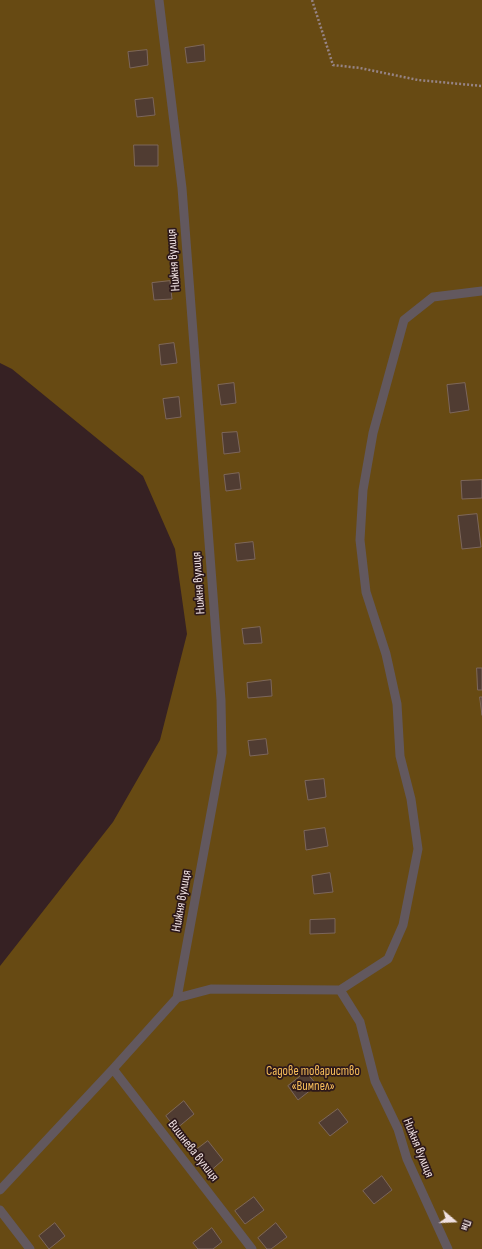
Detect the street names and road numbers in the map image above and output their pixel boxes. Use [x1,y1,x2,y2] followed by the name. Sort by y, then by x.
[164,228,184,292] street label: Нижня вулиця
[189,551,209,615] street label: Нижня вулиця
[169,869,195,933] street label: Нижня вулиця
[399,1116,437,1180] street label: Нижня вулиця
[164,1117,222,1185] street label: Вишнева вулиця

